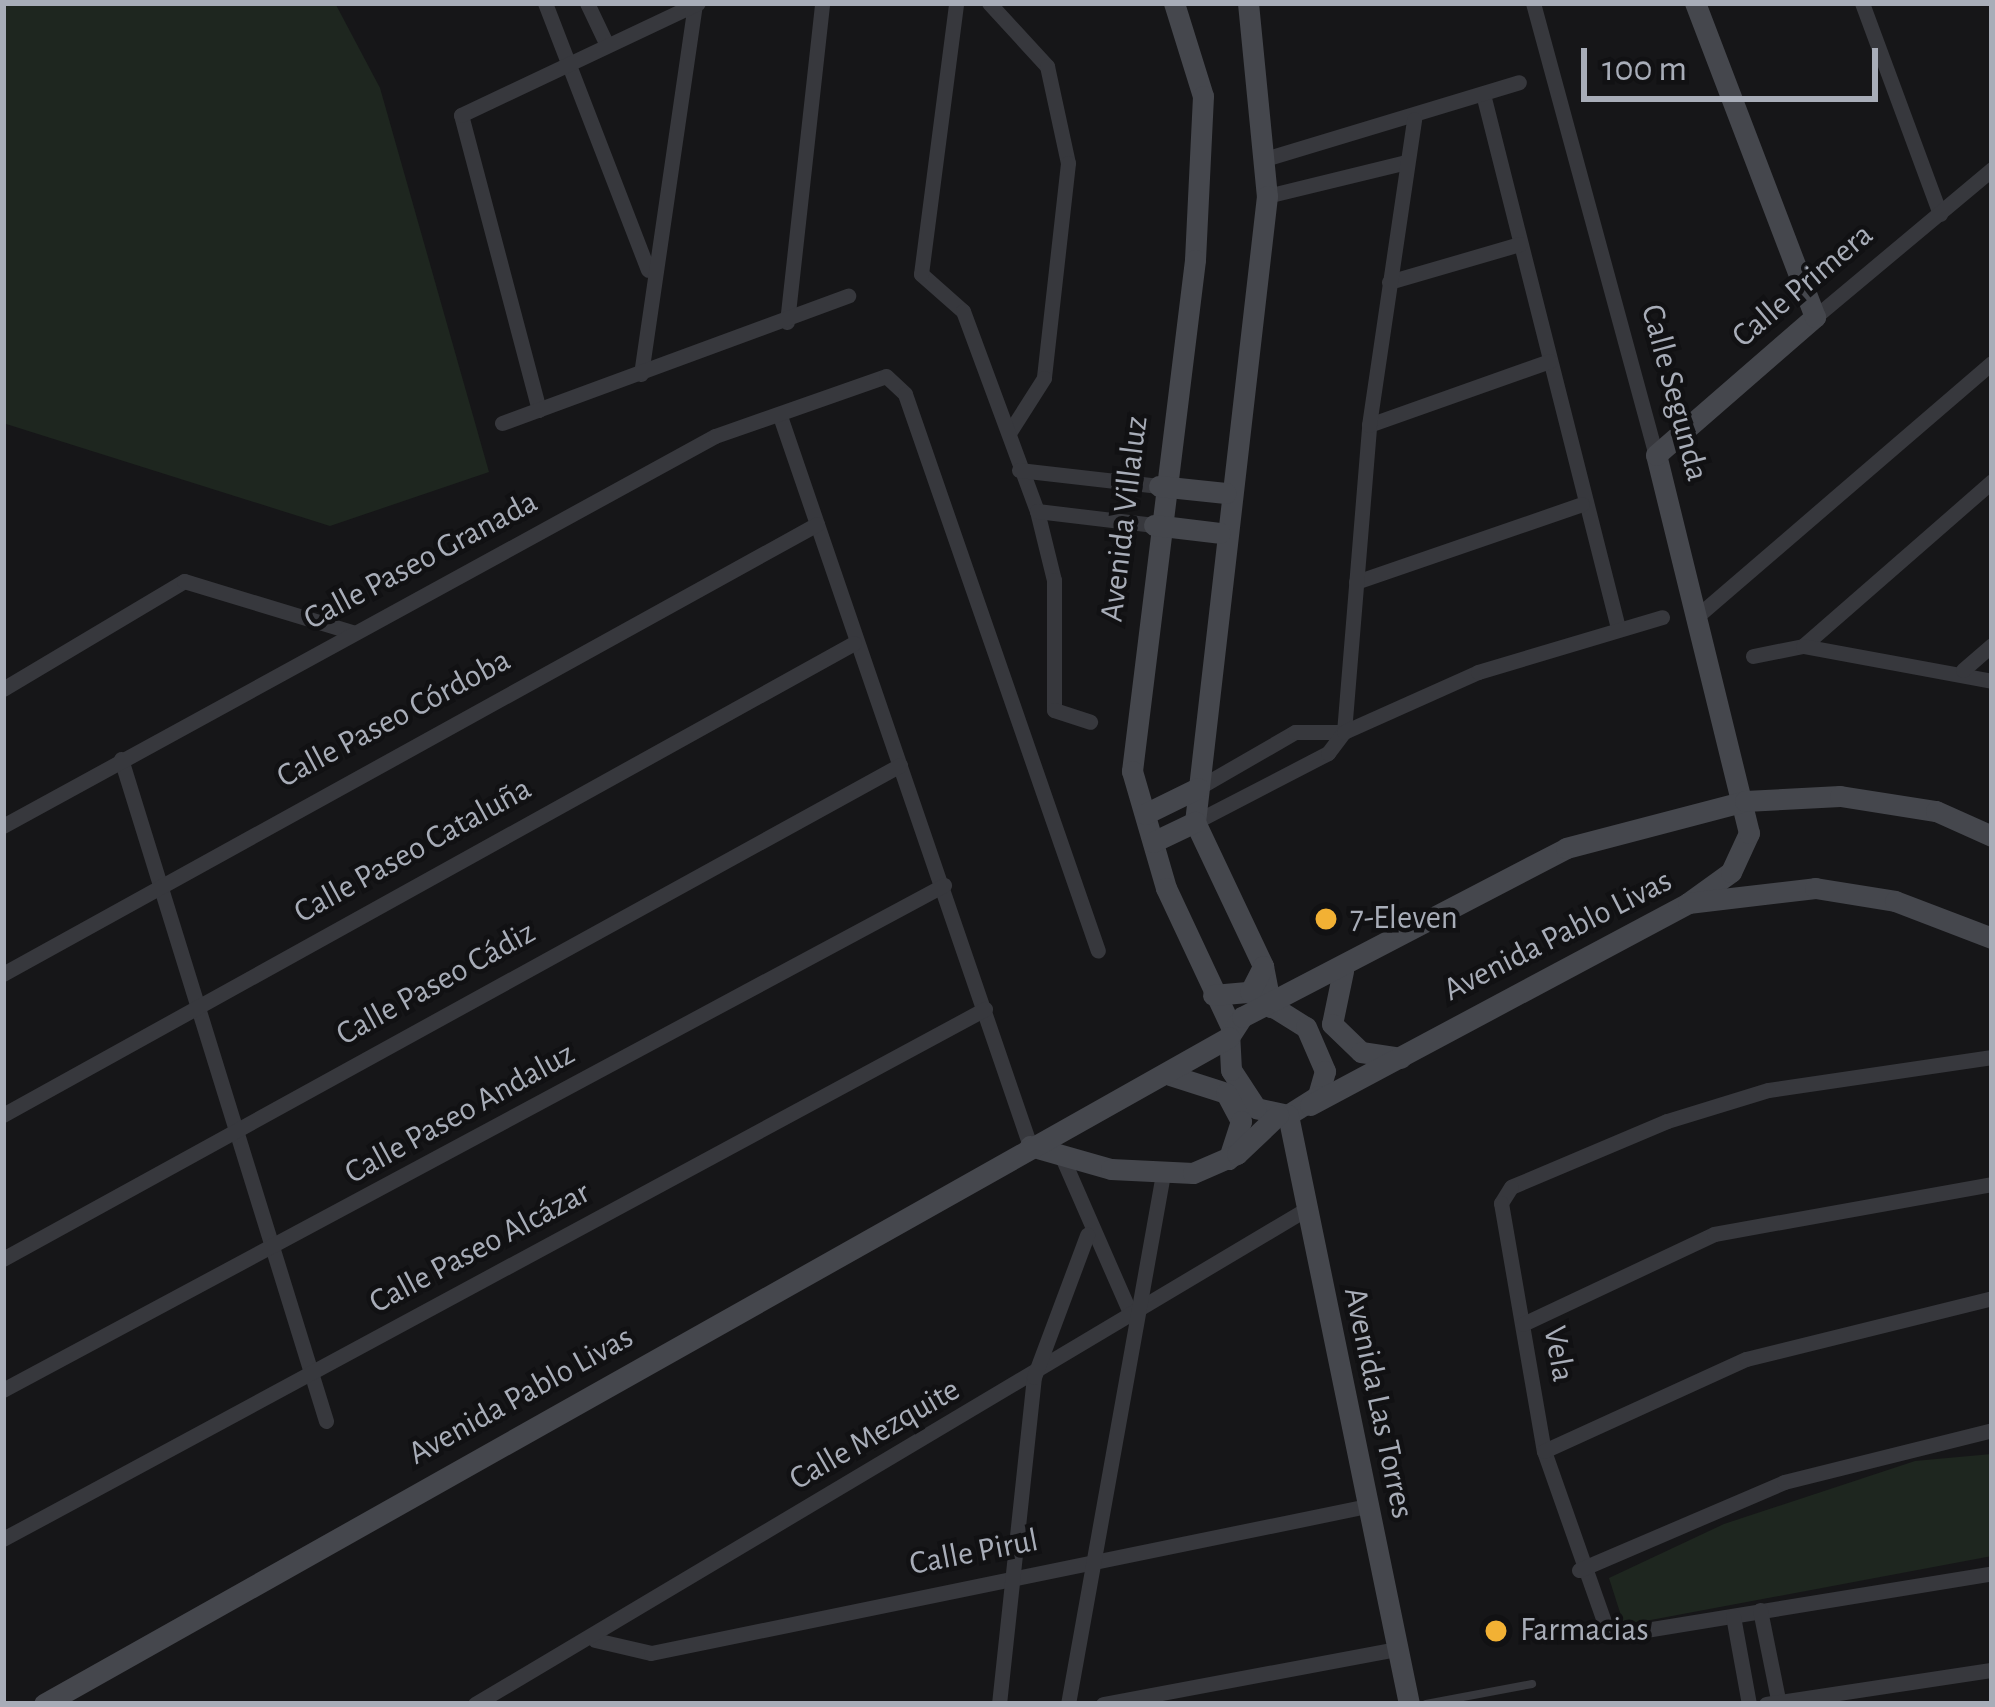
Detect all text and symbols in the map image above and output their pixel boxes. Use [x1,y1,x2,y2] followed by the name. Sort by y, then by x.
[1587,24,1884,98] scale bar
[1602,51,1687,87] text: 100 m
[1724,216,1882,356] street label: Calle Primera
[1631,300,1717,486] street label: Calle Segunda
[1093,414,1157,624] street label: Avenida Villaluz
[297,483,545,639] street label: Calle Paseo Granada
[271,641,517,797] street label: Calle Paseo Córdoba
[287,769,539,933] street label: Calle Paseo Cataluña
[1437,861,1679,1011] street label: Avenida Pablo Livas
[1350,899,1458,939] place label: 7-Eleven
[1313,906,1339,932] marker: 7-Eleven
[330,913,542,1055] street label: Calle Paseo Cádiz
[338,1034,582,1194] street label: Calle Paseo Andaluz
[363,1173,597,1323] street label: Calle Paseo Alcázar
[1334,1284,1422,1522] street label: Avenida Las Torres
[402,1318,640,1474] street label: Avenida Pablo Livas
[1534,1323,1582,1385] street label: Vela
[783,1370,967,1500] street label: Calle Mezquite
[906,1521,1042,1585] street label: Calle Pirul
[1520,1611,1649,1651] place label: Farmacias
[1483,1618,1509,1644] marker: Farmacias

